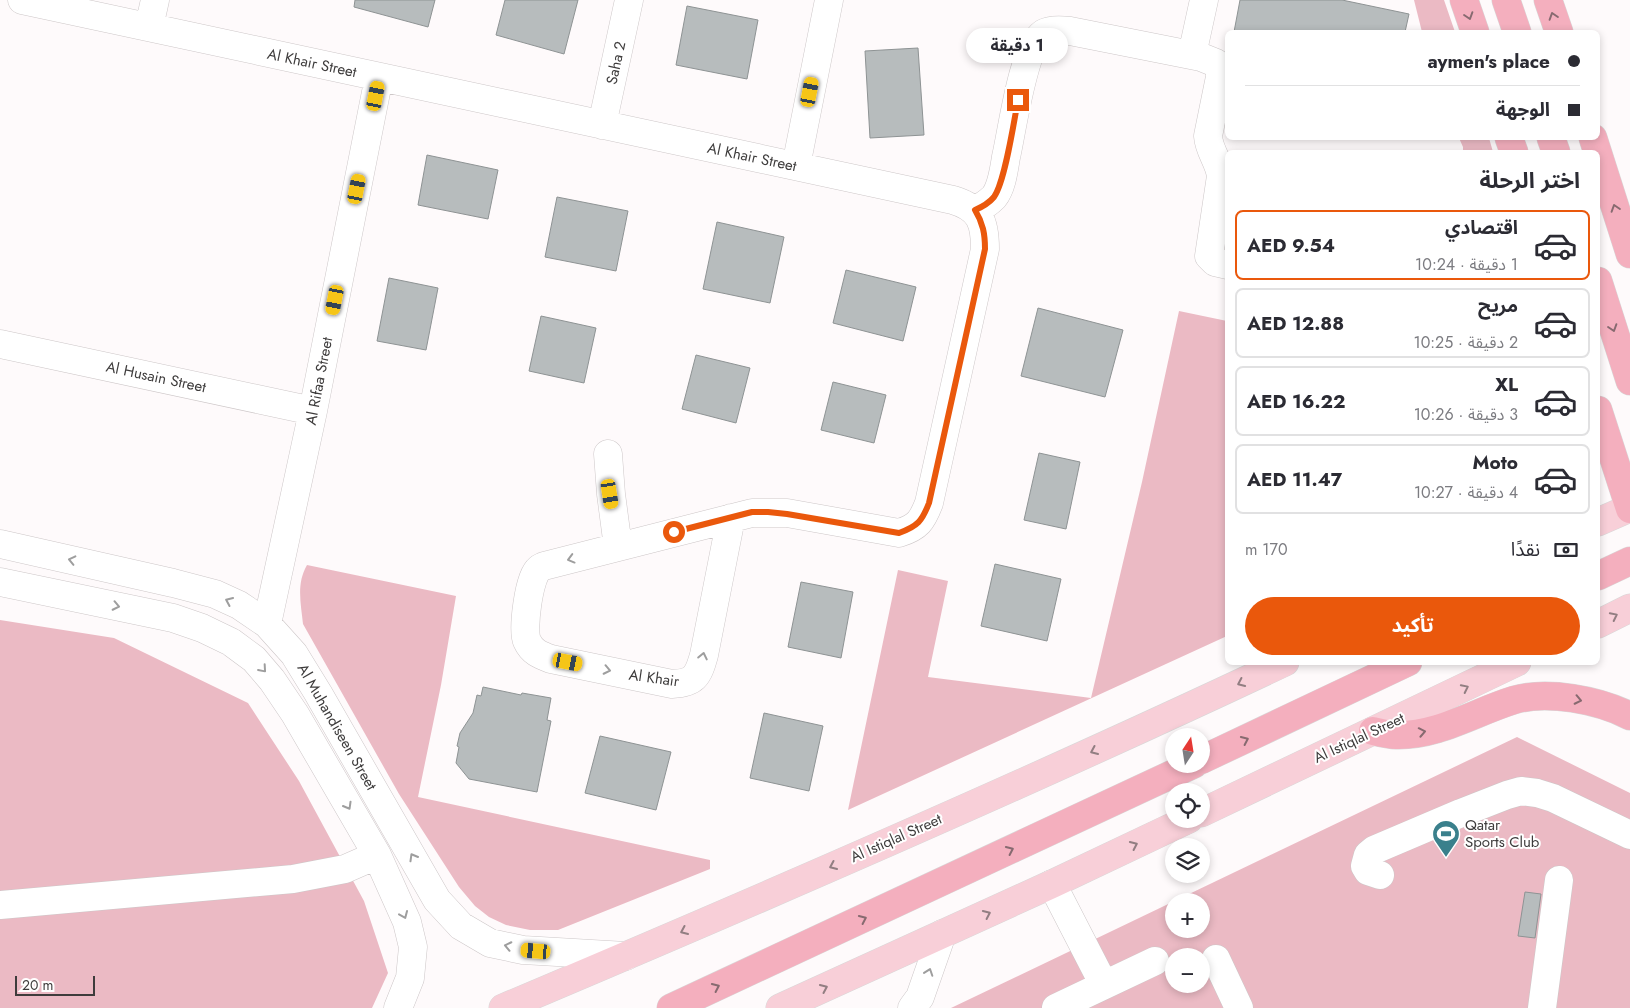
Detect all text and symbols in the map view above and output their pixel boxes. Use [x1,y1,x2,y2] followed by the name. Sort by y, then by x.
[1464,12,1474,20] one-way arrow
[1549,13,1559,21] one-way arrow
[967,28,1069,62] callout: 1 دقيقة
[990,34,1044,57] text: 1 دقيقة
[601,39,631,87] street label: Saha 2
[265,43,359,83] street label: Al Khair Street
[1427,48,1550,75] text: aymen's place
[799,76,820,108] car
[365,80,386,112] car
[1007,89,1029,111] route end
[1496,96,1550,123] text: الوجهة
[705,137,799,177] street label: Al Khair Street
[1479,164,1580,196] text: اختر الرحلة
[346,173,367,205] car
[1611,204,1621,212] one-way arrow
[1445,214,1518,241] text: اقتصادي
[1533,223,1578,268] icon: car
[1247,232,1335,259] text: AED 9.54
[1415,253,1518,276] text: 1 دقيقة · 10:24
[324,284,345,316] car
[1478,292,1518,319] text: مريح
[1533,301,1578,346] icon: car
[1247,310,1344,337] text: AED 12.88
[1607,323,1617,331] one-way arrow
[1414,331,1518,354] text: 2 دقيقة · 10:25
[300,335,338,427] street label: Al Rifaa Street
[104,356,208,398] street label: Al Husain Street
[1495,371,1518,398] text: XL
[1533,379,1578,424] icon: car
[1247,388,1345,415] text: AED 16.22
[1414,403,1518,426] text: 3 دقيقة · 10:26
[1473,449,1518,476] text: Moto
[1533,457,1578,502] icon: car
[1247,466,1342,493] text: AED 11.47
[600,478,619,510] car
[1414,481,1518,504] text: 4 دقيقة · 10:27
[663,521,685,543] route start
[1511,536,1540,563] text: نقدًا
[1552,536,1580,564] icon: cash
[1245,538,1288,561] text: 170 m
[567,553,576,564] one-way arrow
[68,555,77,566] one-way arrow
[225,596,234,607] one-way arrow
[1245,597,1580,655] button: تأكيد
[112,601,121,611] one-way arrow
[1609,612,1618,622] one-way arrow
[697,651,708,660] one-way arrow
[551,652,584,672] car
[292,660,382,795] street label: Al Muhandiseen Street
[257,663,266,672] one-way arrow
[627,664,681,693] street label: Al Khair
[603,665,611,675] one-way arrow
[1237,677,1246,688] one-way arrow
[1460,683,1469,694] one-way arrow
[1573,694,1582,705] one-way arrow
[1310,707,1408,769] street label: Al Istiqlal Street
[1417,727,1426,738] one-way arrow
[1165,728,1210,772] north arrow
[1165,728,1210,993] map controls
[1240,735,1249,746] one-way arrow
[1090,745,1099,756] one-way arrow
[1165,783,1210,828] button: locate
[342,801,352,810] one-way arrow
[847,808,946,868] street label: Al Istiqlal Street
[1465,814,1540,853] place label: Qatar Sports Club
[1431,819,1461,858] sports icon: Qatar Sports Club
[1165,838,1210,883] button: layers
[1129,841,1138,851] one-way arrow
[1005,846,1014,856] one-way arrow
[409,854,419,863] one-way arrow
[829,859,838,870] one-way arrow
[1165,893,1210,938] button: +
[397,910,408,919] one-way arrow
[982,910,991,920] one-way arrow
[858,914,867,925] one-way arrow
[680,924,689,935] one-way arrow
[503,942,512,952] one-way arrow
[520,942,551,960] car
[1165,948,1210,993] button: −
[923,969,933,977] one-way arrow
[15,973,95,996] scale bar
[22,975,54,995] text: 20 m
[711,983,720,994] one-way arrow
[819,983,828,994] one-way arrow

